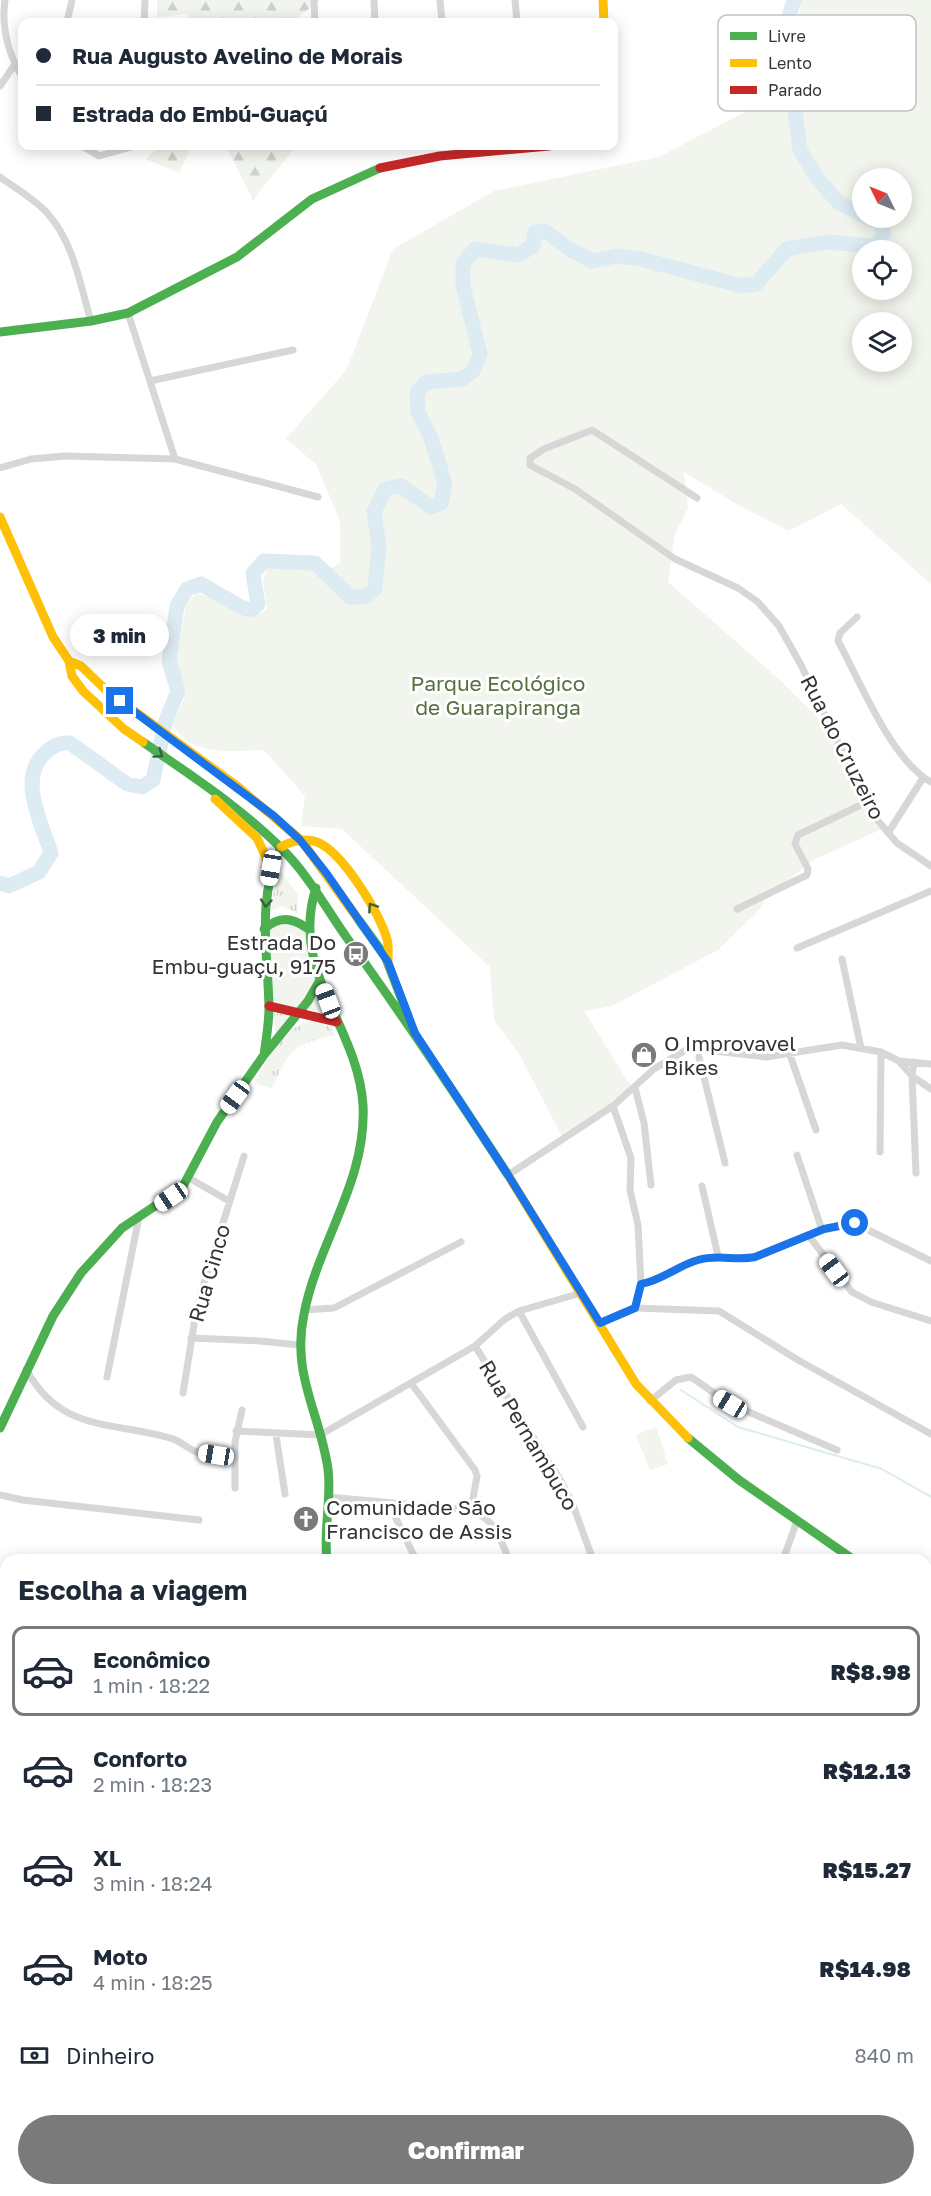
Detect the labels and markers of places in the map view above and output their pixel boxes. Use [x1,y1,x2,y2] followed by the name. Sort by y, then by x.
[152,929,336,979] place label: Estrada Do Embu-guaçu, 9175
[341,939,371,969] bus stop icon: Estrada Do Embu-guaçu, 9175
[664,1030,796,1080] place label: O Improvavel Bikes
[629,1040,659,1070] shop icon: O Improvavel Bikes
[326,1494,512,1544] place label: Comunidade São Francisco de Assis
[291,1504,321,1534] church icon: Comunidade São Francisco de Assis

